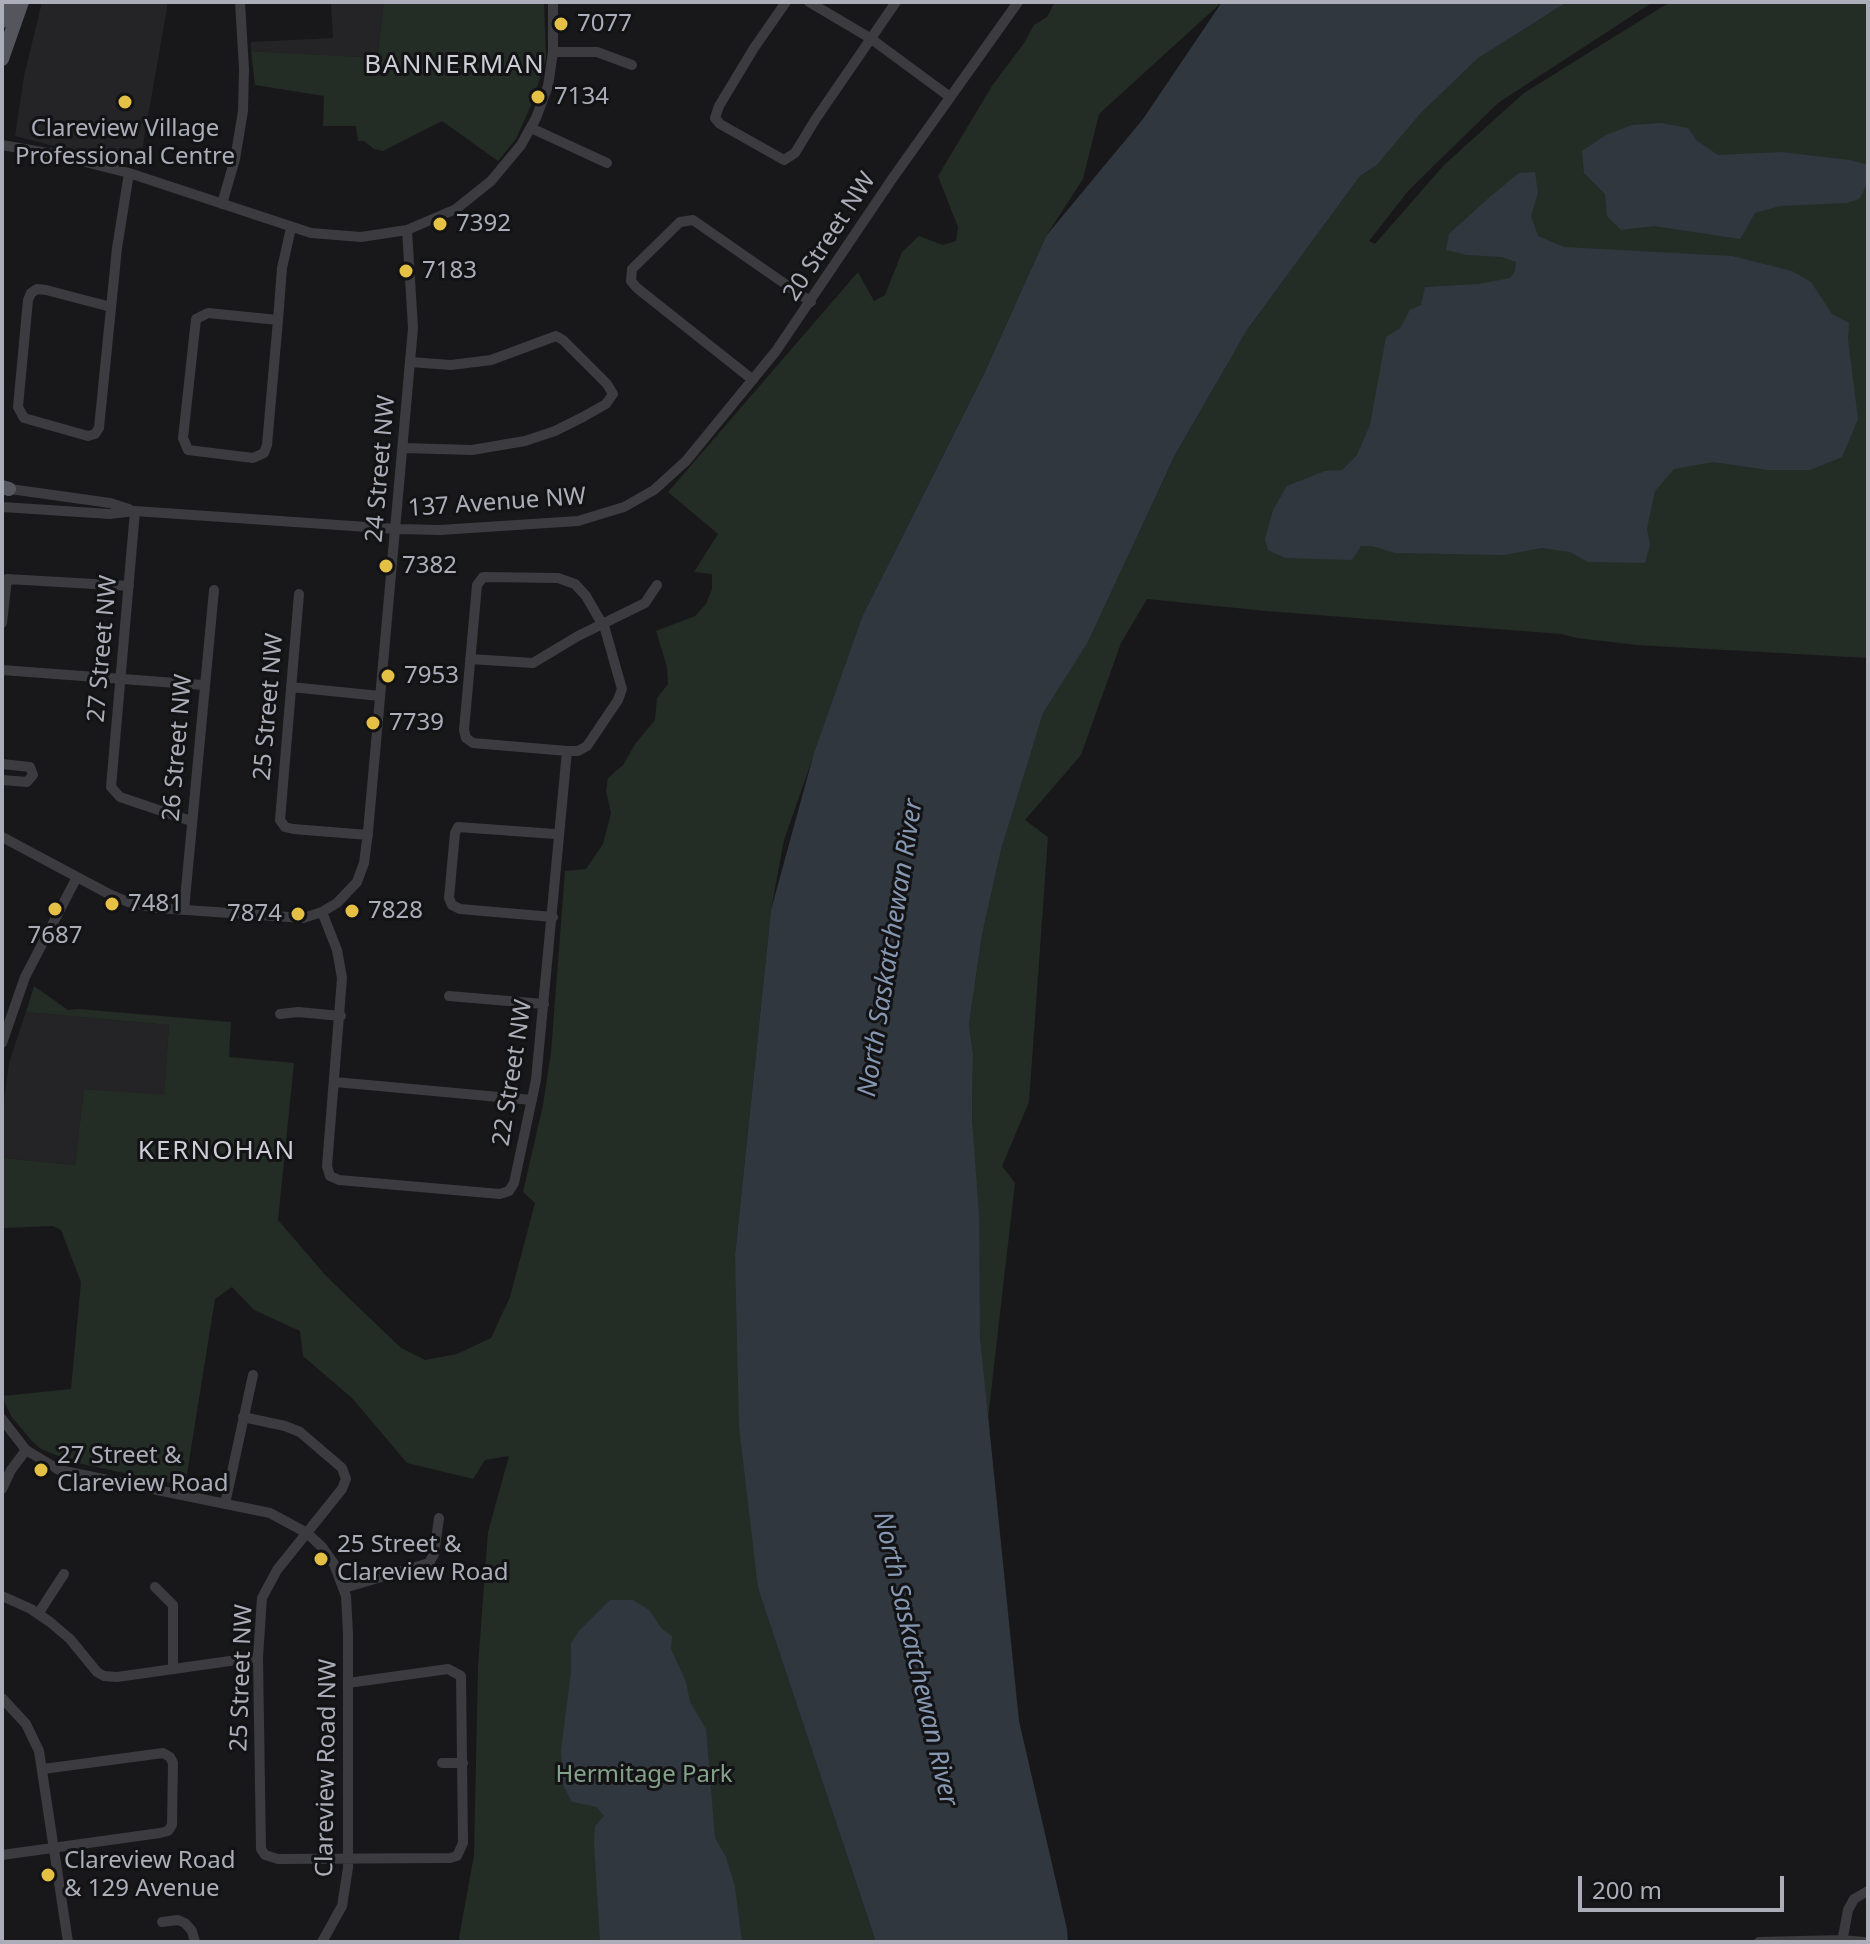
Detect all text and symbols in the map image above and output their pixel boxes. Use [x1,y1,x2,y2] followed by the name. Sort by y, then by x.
[577,10,632,38] place label: 7077
[552,15,570,33] marker: 7077
[364,50,546,82] district label: BANNERMAN
[554,83,609,111] place label: 7134
[529,88,547,106] marker: 7134
[116,93,134,111] marker: Clareview Village Professional Centre
[15,115,235,171] place label: Clareview Village Professional Centre
[778,167,882,307] street label: 20 Street NW
[456,210,511,238] place label: 7392
[431,215,449,233] marker: 7392
[422,257,477,285] place label: 7183
[397,262,415,280] marker: 7183
[360,394,402,544] street label: 24 Street NW
[407,482,587,524] street label: 137 Avenue NW
[402,552,457,580] place label: 7382
[377,557,395,575] marker: 7382
[82,574,124,724] street label: 27 Street NW
[248,632,290,782] street label: 25 Street NW
[404,662,459,690] place label: 7953
[379,667,397,685] marker: 7953
[157,673,199,823] street label: 26 Street NW
[389,709,444,737] place label: 7739
[364,714,382,732] marker: 7739
[852,797,930,1099] water label: North Saskatchewan River
[128,890,183,918] place label: 7481
[103,895,121,913] marker: 7481
[368,897,423,925] place label: 7828
[46,900,64,918] marker: 7687
[227,900,282,928] place label: 7874
[343,902,361,920] marker: 7828
[289,905,307,923] marker: 7874
[28,922,82,950] place label: 7687
[487,998,539,1148] street label: 22 Street NW
[138,1136,296,1168] district label: KERNOHAN
[57,1442,229,1498] place label: 27 Street & Clareview Road
[32,1461,50,1479] marker: 27 Street & Clareview Road
[866,1509,964,1809] water label: North Saskatchewan River
[337,1531,509,1587] place label: 25 Street & Clareview Road
[312,1550,330,1568] marker: 25 Street & Clareview Road
[225,1604,259,1752] street label: 25 Street NW
[311,1659,343,1877] street label: Clareview Road NW
[555,1761,733,1789] park label: Hermitage Park
[64,1847,236,1903] place label: Clareview Road & 129 Avenue
[1582,1860,1788,1910] scale bar
[39,1866,57,1884] marker: Clareview Road & 129 Avenue
[1592,1873,1662,1906] text: 200 m

